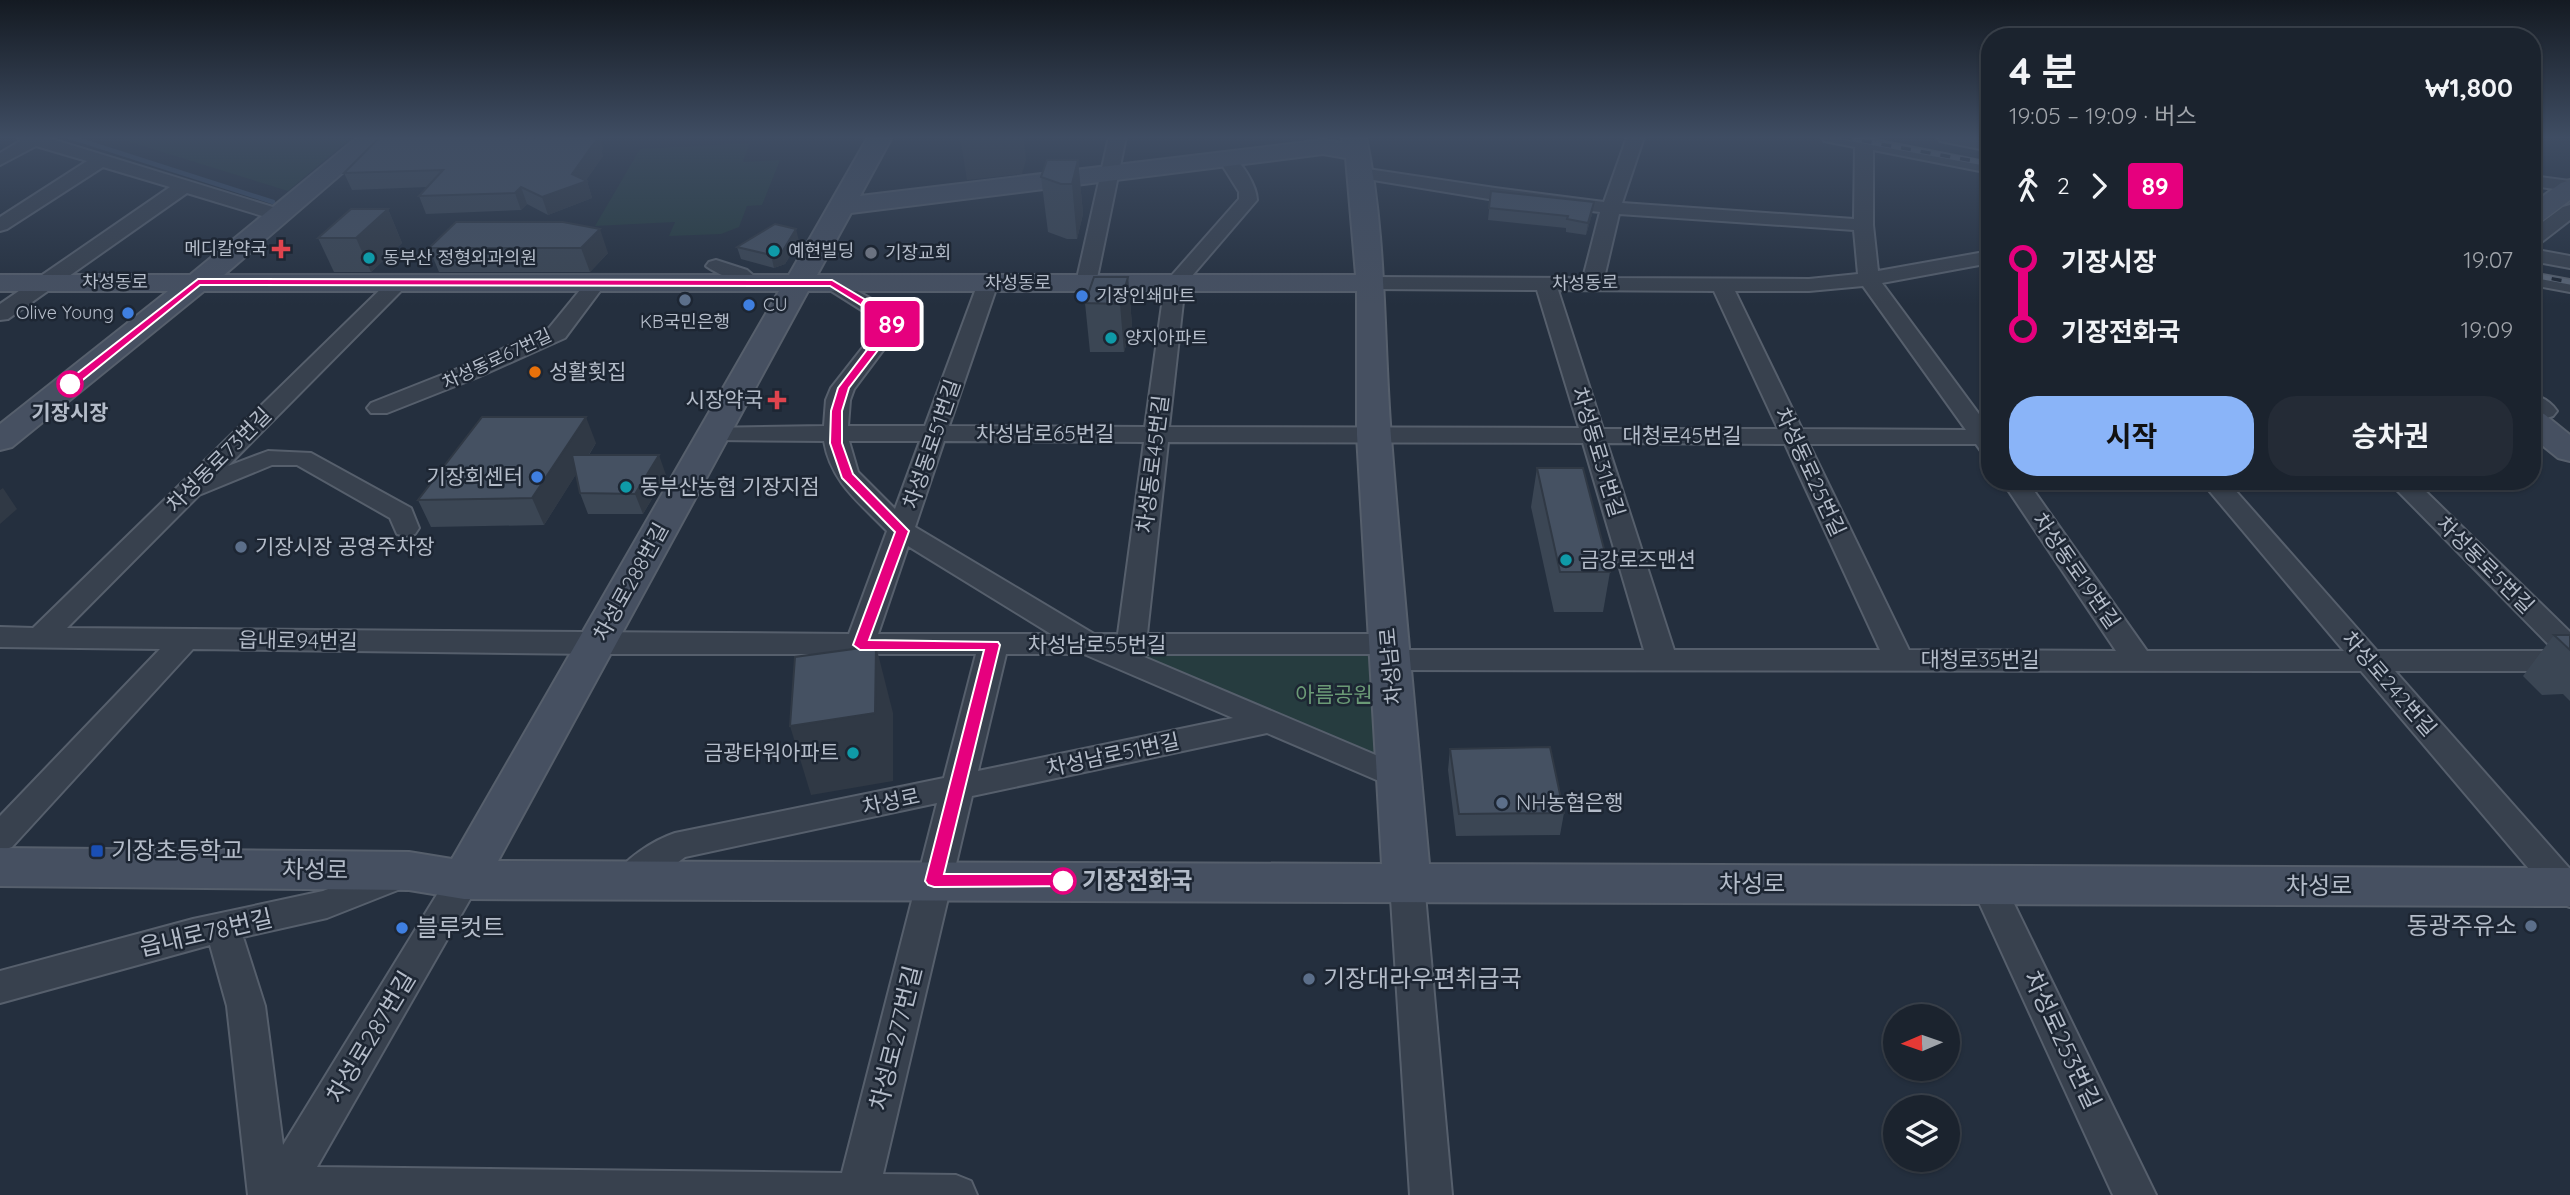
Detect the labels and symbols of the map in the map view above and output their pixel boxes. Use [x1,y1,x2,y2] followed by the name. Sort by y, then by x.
[184,237,267,260] place label: 메디칼약국
[788,239,854,262] place label: 예현빌딩
[273,241,289,257] marker: 메디칼약국
[885,241,951,264] place label: 기장교회
[766,243,782,259] marker: 예현빌딩
[863,245,879,261] marker: 기장교회
[383,246,537,269] place label: 동부산 정형외과의원
[361,250,377,266] marker: 동부산 정형외과의원
[82,270,148,293] street label: 차성동로
[1552,270,1618,295] street label: 차성동로
[985,271,1051,294] street label: 차성동로
[1096,284,1195,307] place label: 기장인쇄마트
[1074,288,1090,304] marker: 기장인쇄마트
[677,292,693,308] marker: KB국민은행
[763,293,788,316] place label: CU
[741,297,757,313] marker: CU
[16,301,114,324] place label: Olive Young
[860,301,924,347] line badge: 89
[120,305,136,321] marker: Olive Young
[640,310,730,333] place label: KB국민은행
[438,323,555,394] street label: 차성동로67번길
[1125,326,1208,349] place label: 양지아파트
[1103,330,1119,346] marker: 양지아파트
[549,358,626,384] place label: 성활횟집
[527,364,543,380] marker: 성활횟집
[57,371,83,397] marker: 기장시장
[897,376,965,512] street label: 차성동로51번길
[1567,383,1631,520] street label: 차성동로31번길
[686,386,763,412] place label: 시장약국
[769,392,785,408] marker: 시장약국
[1131,394,1173,534] street label: 차성동로45번길
[31,399,109,425] place label: 기장시장
[160,401,276,517] street label: 차성동로73번길
[1770,403,1852,540] street label: 차성동로25번길
[976,420,1114,446] street label: 차성남로65번길
[1622,422,1742,448] street label: 대청로45번길
[426,463,523,489] place label: 기장회센터
[529,469,545,485] marker: 기장회센터
[640,473,820,499] place label: 동부산농협 기장지점
[618,479,634,495] marker: 동부산농협 기장지점
[2027,508,2126,633] street label: 차성동로19번길
[2431,510,2540,619] street label: 차성동로5번길
[587,518,673,645] street label: 차성로288번길
[255,533,435,559] place label: 기장시장 공영주차장
[233,539,249,555] marker: 기장시장 공영주차장
[1580,546,1696,572] place label: 금강로즈맨션
[1558,552,1574,568] marker: 금강로즈맨션
[238,626,358,654] street label: 읍내로94번길
[1374,626,1406,706] street label: 차성남로
[2337,626,2442,741] street label: 차성로242번길
[1028,631,1166,657] street label: 차성남로55번길
[1920,646,2040,672] street label: 대청로35번길
[1295,681,1373,707] park label: 아름공원
[1044,727,1182,781] street label: 차성남로51번길
[704,739,839,765] place label: 금광타워아파트
[845,745,861,761] marker: 금광타워아파트
[860,782,922,820] street label: 차성로
[1516,789,1624,815] place label: NH농협은행
[1494,795,1510,811] marker: NH농협은행
[111,835,243,865] place label: 기장초등학교
[89,843,105,859] marker: 기장초등학교
[282,853,348,885] street label: 차성로
[1082,865,1192,895] place label: 기장전화국
[1050,868,1076,894] marker: 기장전화국
[1719,868,1785,898] street label: 차성로
[2286,870,2352,900] street label: 차성로
[136,902,275,962] street label: 읍내로78번길
[2407,910,2517,940] place label: 동광주유소
[416,912,504,942] place label: 블루컷트
[2523,918,2539,934] marker: 동광주유소
[394,920,410,936] marker: 블루컷트
[863,962,927,1113] street label: 차성로277번길
[1323,963,1522,993] place label: 기장대라우편취급국
[319,965,421,1108] street label: 차성로287번길
[2018,966,2108,1114] street label: 차성로253번길
[1301,971,1317,987] marker: 기장대라우편취급국
[1883,1004,1960,1082] north arrow

